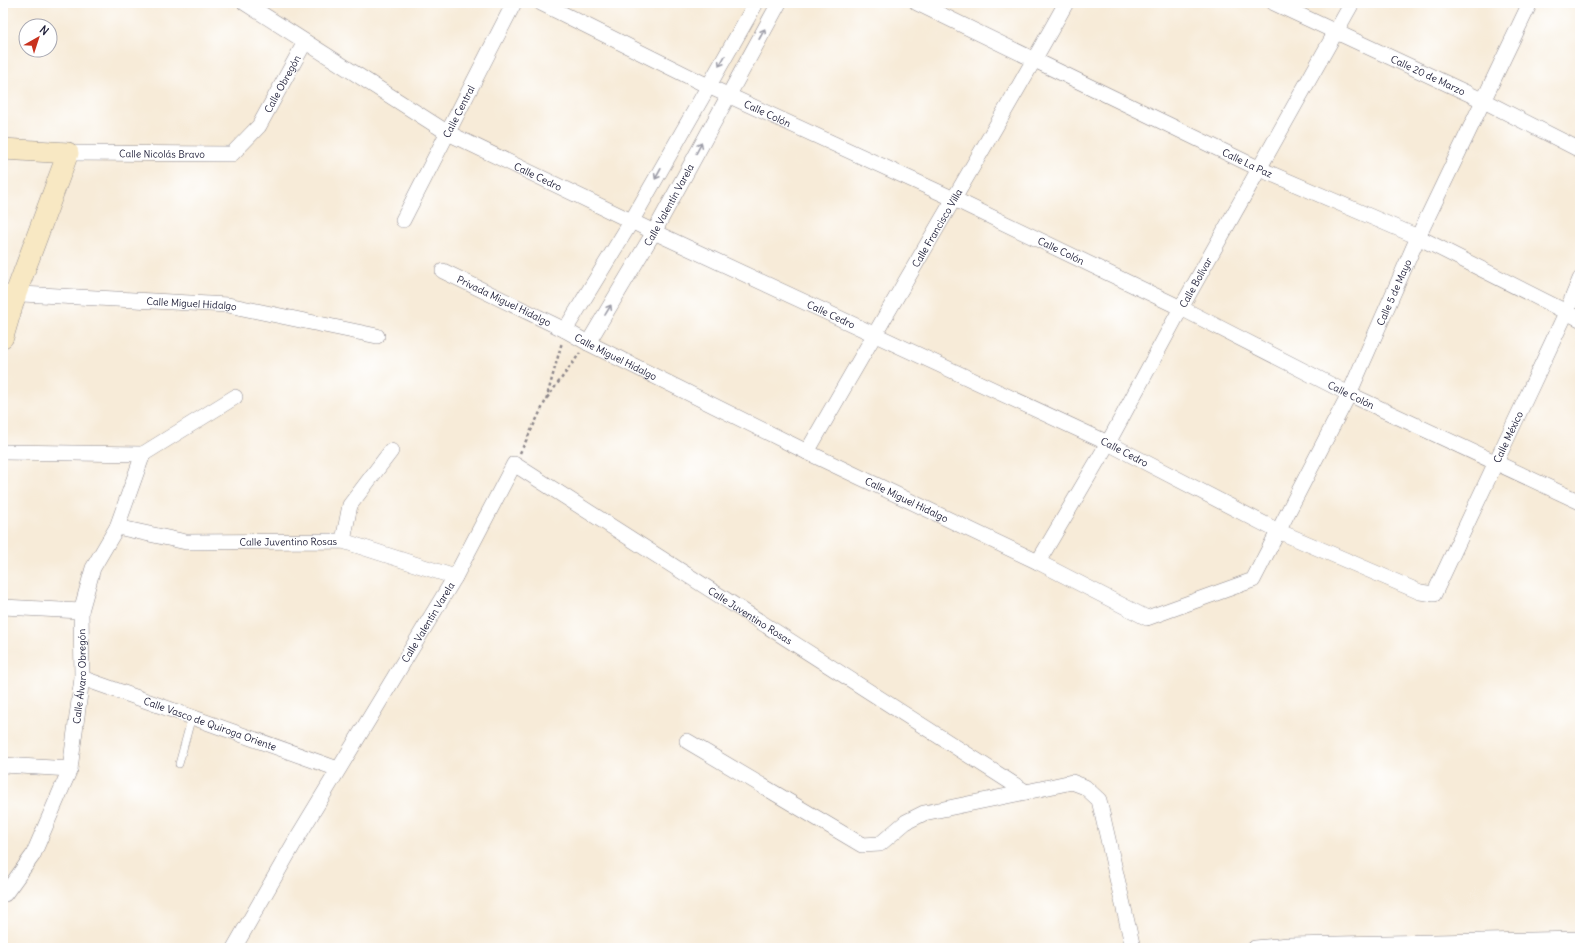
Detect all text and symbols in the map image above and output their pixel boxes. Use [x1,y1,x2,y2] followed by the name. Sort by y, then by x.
[18,18,58,58] north arrow
[37,22,52,38] text: N
[758,28,766,40] one-way arrow
[1389,52,1468,98] street label: Calle 20 de Marzo
[261,53,304,115] street label: Calle Obregón
[718,55,726,67] one-way arrow
[440,83,478,140] street label: Calle Central
[742,97,793,130] street label: Calle Colón
[696,142,703,154] one-way arrow
[1220,146,1275,181] street label: Calle La Paz
[119,147,205,161] street label: Calle Nicolás Bravo
[512,160,564,194] street label: Calle Cedro
[641,161,697,249] street label: Calle Valentín Varela
[654,168,662,180] one-way arrow
[909,186,965,270] street label: Calle Francisco Villa
[1035,234,1087,268] street label: Calle Colón
[1177,255,1215,310] street label: Calle Bolívar
[1374,257,1415,328] street label: Calle 5 de Mayo
[455,273,554,330] street label: Privada Miguel Hidalgo
[146,295,238,314] street label: Calle Miguel Hidalgo
[805,298,858,332] street label: Calle Cedro
[604,304,612,316] one-way arrow
[572,331,659,383] street label: Calle Miguel Hidalgo
[1325,378,1377,412] street label: Calle Colón
[1491,409,1526,465] street label: Calle México
[1099,435,1151,470] street label: Calle Cedro
[863,475,951,525] street label: Calle Miguel Hidalgo
[240,535,338,549] street label: Calle Juventino Rosas
[399,580,458,665] street label: Calle Valentín Varela
[705,584,795,648] street label: Calle Juventino Rosas
[70,629,89,725] street label: Calle Álvaro Obregón
[142,694,278,754] street label: Calle Vasco de Quiroga Oriente

